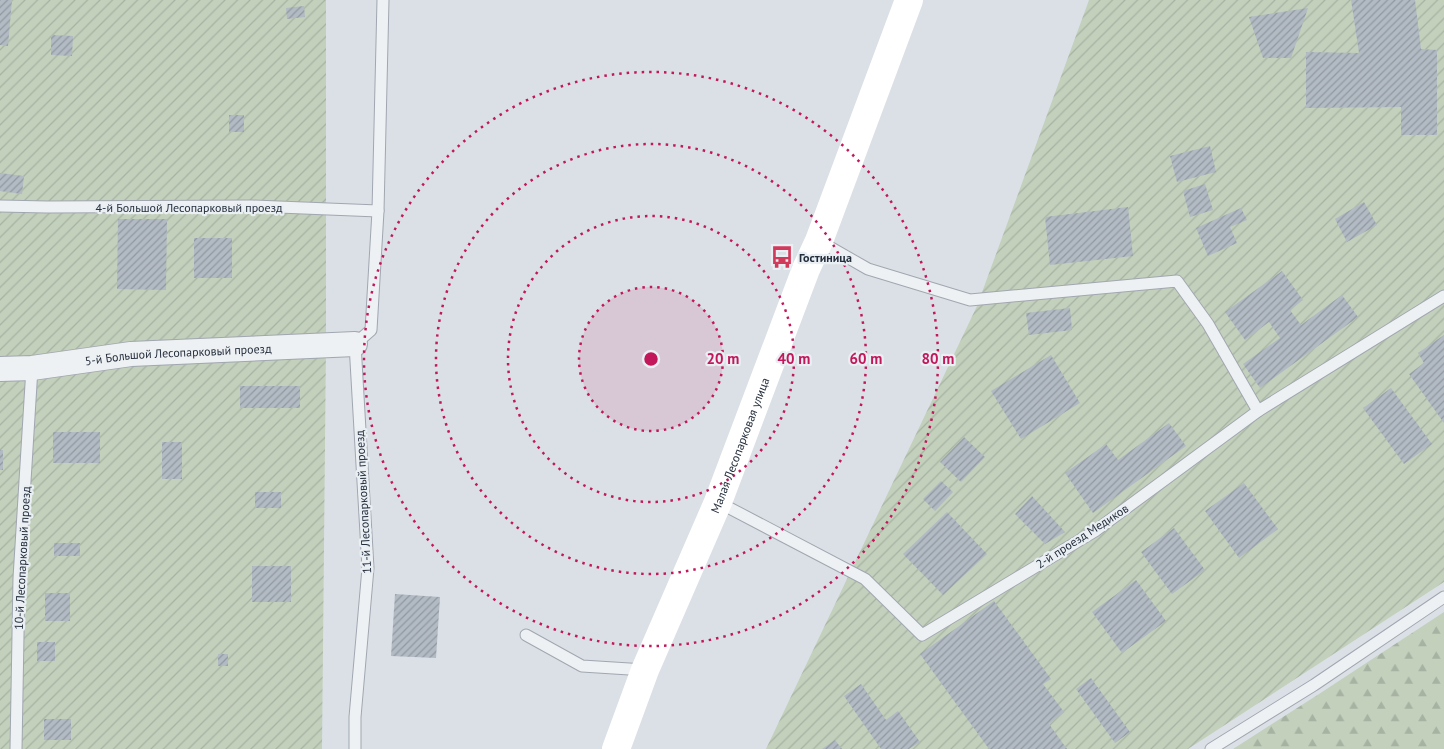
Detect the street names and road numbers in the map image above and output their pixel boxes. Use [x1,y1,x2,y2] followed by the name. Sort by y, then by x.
[96,200,283,215] street label: 4-й Большой Лесопарковый проезд
[84,340,272,368] street label: 5-й Большой Лесопарковый проезд
[707,375,772,515] street label: Малая Лесопарковая улица
[352,429,374,574] street label: 11-й Лесопарковый проезд
[11,485,33,630] street label: 10-й Лесопарковый проезд
[1033,500,1131,572] street label: 2-й проезд Медиков

